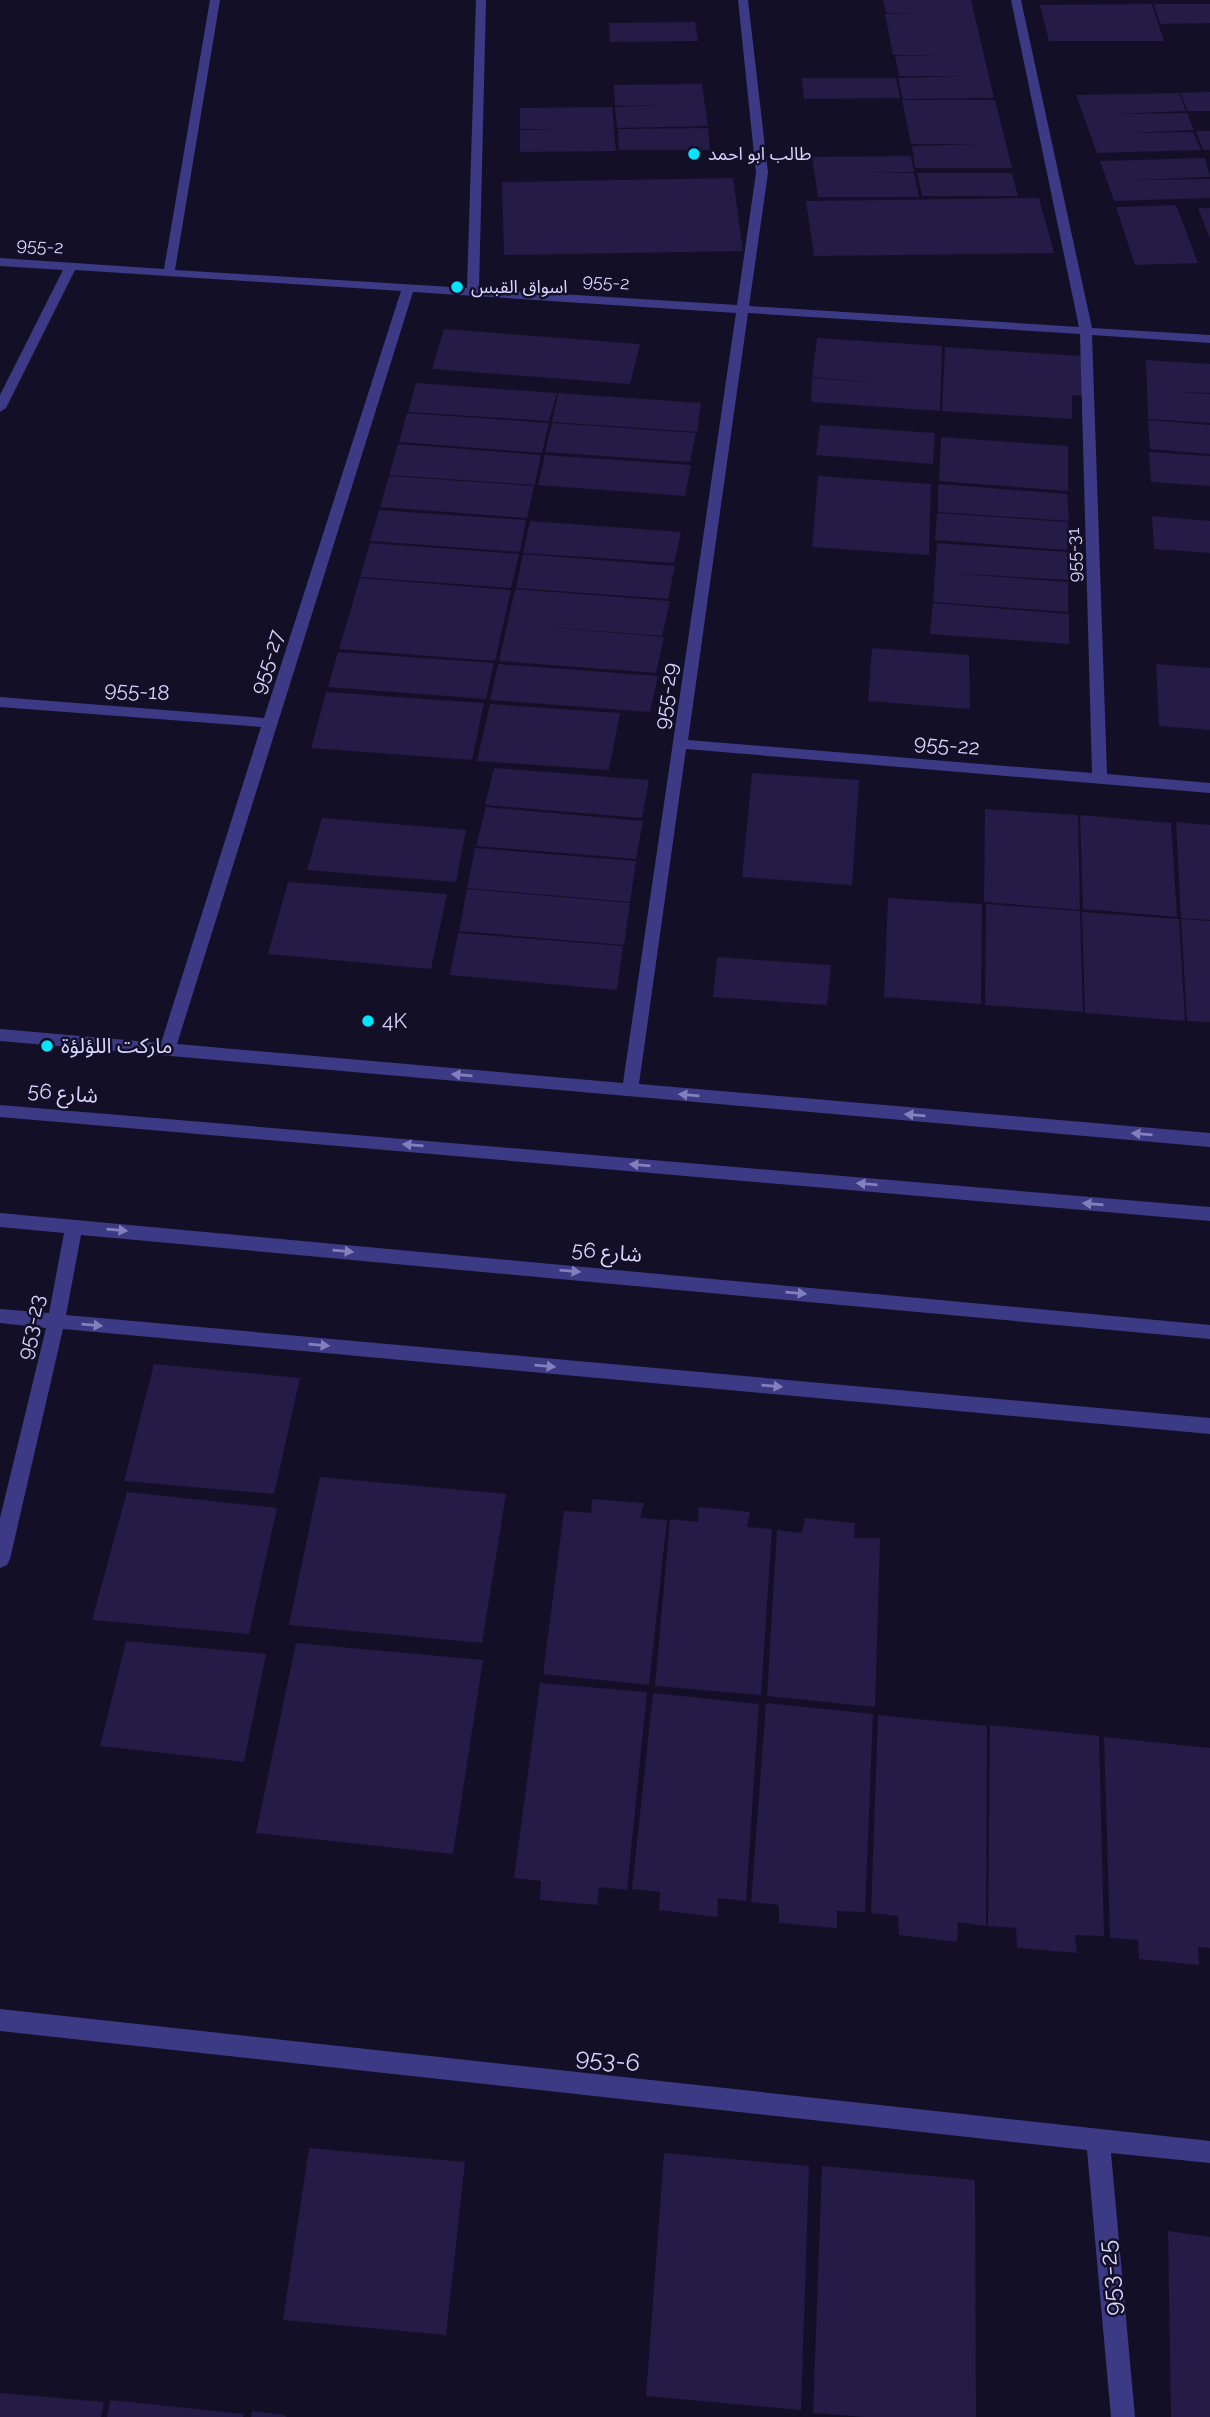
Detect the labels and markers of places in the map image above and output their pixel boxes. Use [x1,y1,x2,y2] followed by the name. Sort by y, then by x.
[708,143,811,165] place label: طالب ابو احمد
[686,146,702,162] marker: طالب ابو احمد
[471,276,568,298] place label: اسواق القبس
[449,279,465,295] marker: اسواق القبس
[382,1008,407,1033] place label: 4K
[360,1013,376,1029] marker: 4K
[61,1033,173,1058] place label: ماركت اللؤلؤة
[39,1038,55,1054] marker: ماركت اللؤلؤة

